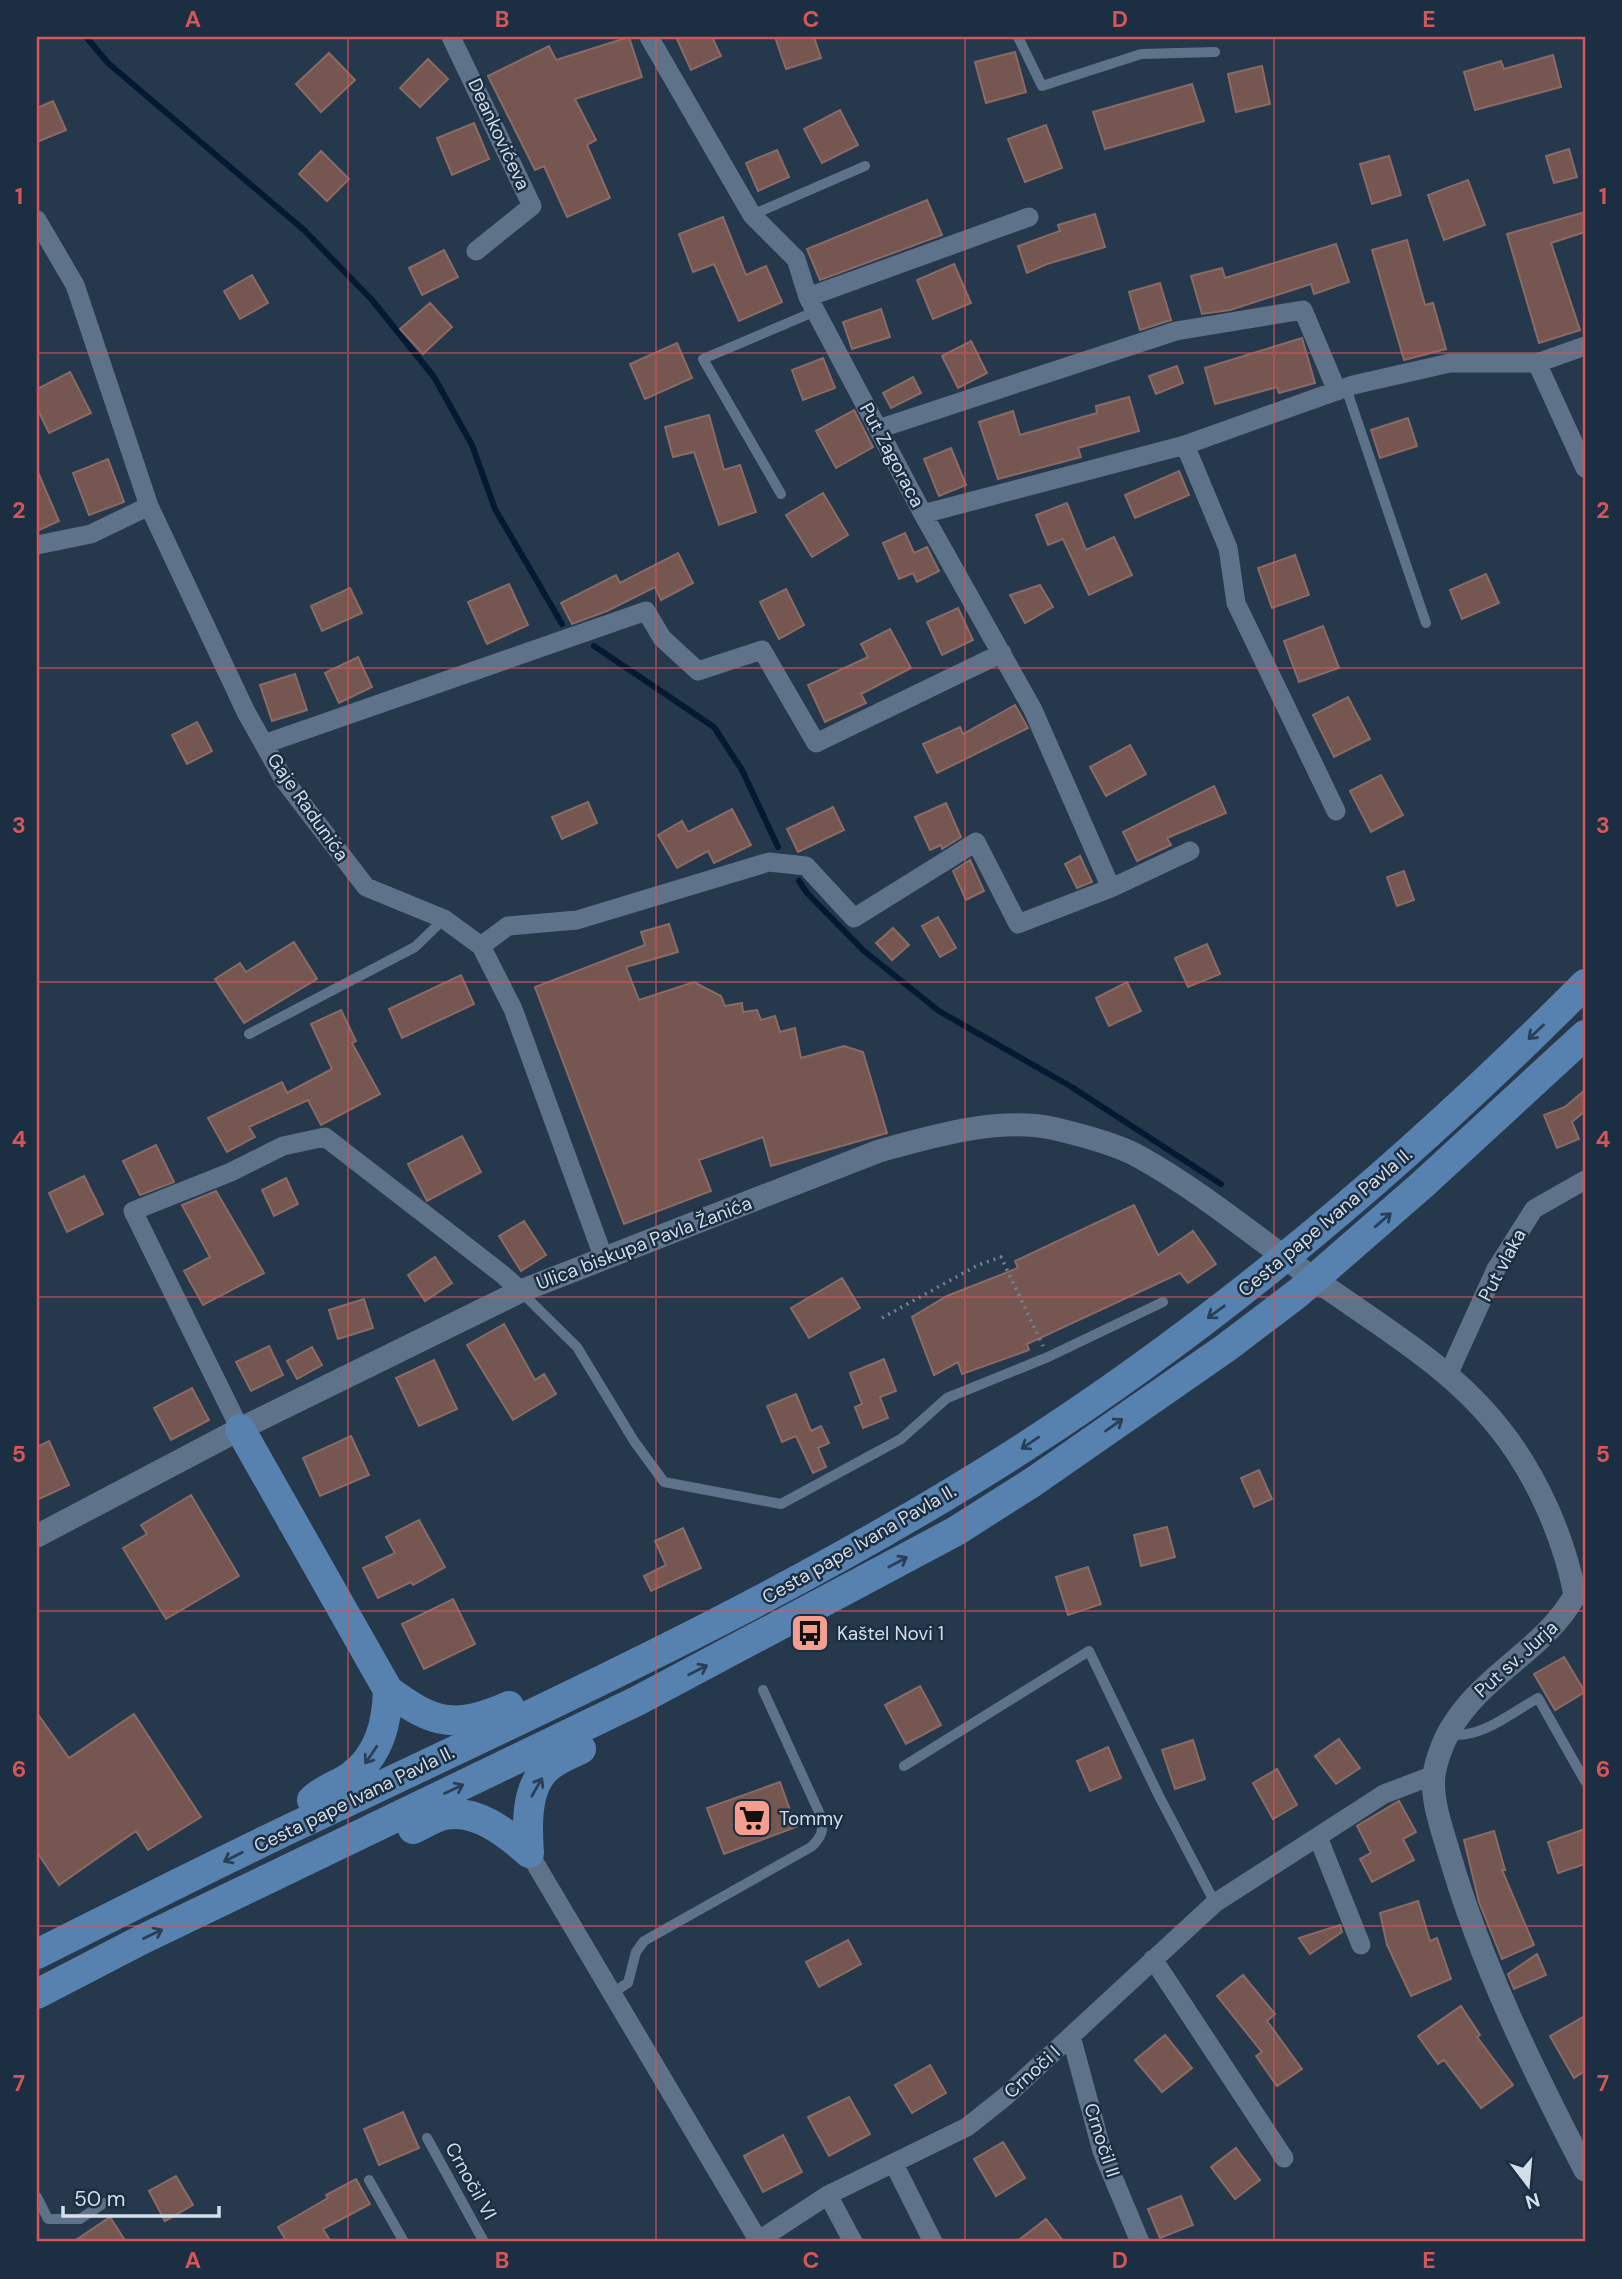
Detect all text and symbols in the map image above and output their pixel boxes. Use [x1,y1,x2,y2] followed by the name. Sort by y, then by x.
[185,4,201,34] text: A
[495,4,509,34] text: B
[803,4,819,34] text: C
[1112,4,1128,34] text: D
[1422,4,1436,34] text: E
[462,74,536,194] street label: Deankovićeva
[15,181,23,211] text: 1
[1599,181,1607,211] text: 1
[854,398,930,512] street label: Put Zagoraca
[12,495,26,525] text: 2
[1596,495,1610,525] text: 2
[262,748,354,866] street label: Gaje Radunića
[12,810,26,840] text: 3
[1596,810,1610,840] text: 3
[1528,1023,1545,1040] one-way arrow
[12,1124,27,1154] text: 4
[1596,1124,1611,1154] text: 4
[1233,1142,1417,1302] street label: Cesta pape Ivana Pavla II.
[533,1190,755,1296] street label: Ulica biskupa Pavla Žanića
[1373,1212,1391,1228] one-way arrow
[1472,1224,1532,1306] street label: Put vlaka
[1207,1305,1226,1319] one-way arrow
[1104,1418,1123,1432] one-way arrow
[1021,1436,1040,1450] one-way arrow
[12,1439,26,1469] text: 5
[1596,1439,1610,1469] text: 5
[758,1478,960,1610] street label: Cesta pape Ivana Pavla II.
[888,1555,908,1569] one-way arrow
[789,1612,831,1654] bus stop icon: Kaštel Novi 1
[1469,1615,1563,1703] street label: Put sv. Jurja
[837,1621,944,1646] place label: Kaštel Novi 1
[687,1662,708,1676] one-way arrow
[250,1740,458,1858] street label: Cesta pape Ivana Pavla II.
[364,1745,378,1764] one-way arrow
[12,1754,26,1784] text: 6
[1596,1754,1610,1784] text: 6
[531,1777,544,1798] one-way arrow
[443,1782,465,1795] one-way arrow
[731,1797,773,1839] supermarket icon: Tommy
[779,1806,844,1831] place label: Tommy
[223,1850,244,1864] one-way arrow
[142,1927,163,1940] one-way arrow
[999,2040,1065,2104] street label: Crnoči l
[13,2068,25,2098] text: 7
[1597,2068,1609,2098] text: 7
[1078,2100,1126,2180] street label: Crnočil II
[440,2138,502,2224] street label: Crnočil VI
[1492,2150,1562,2220] north arrow
[63,2174,219,2218] scale bar
[74,2185,125,2213] text: 50 m
[1522,2187,1543,2215] text: N
[185,2245,201,2275] text: A
[495,2245,509,2275] text: B
[803,2245,819,2275] text: C
[1112,2245,1128,2275] text: D
[1422,2245,1436,2275] text: E

